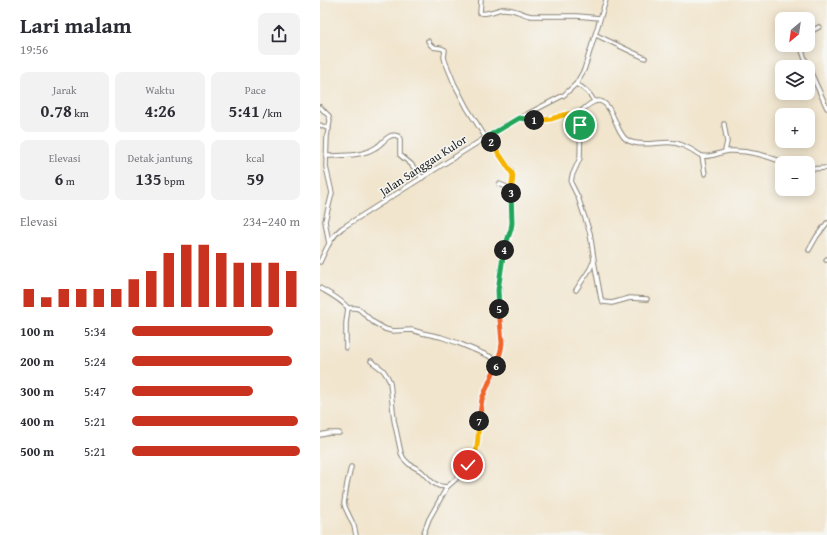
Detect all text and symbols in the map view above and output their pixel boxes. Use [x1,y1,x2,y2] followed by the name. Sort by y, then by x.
[20,9,132,41] text: Lari malam
[775,12,815,52] north arrow
[775,12,815,196] map controls
[258,13,300,55] button: share
[20,40,48,59] text: 19:56
[775,60,815,100] button: layers
[53,82,77,98] text: Jarak
[145,82,175,98] text: Waktu
[245,82,266,98] text: Pace
[41,98,72,123] text: 0.78
[144,98,176,123] text: 4:26
[229,98,260,123] text: 5:41
[72,105,89,121] text: km
[260,105,282,121] text: /km
[563,108,597,142] pin
[775,108,815,148] button: +
[524,110,544,130] pin: 1
[531,112,537,128] text: 1
[569,114,591,136] icon: arrive
[374,130,470,201] street label: Jalan Sanggau Kulor
[481,132,501,152] pin: 2
[488,134,494,150] text: 2
[49,150,81,166] text: Elevasi
[128,150,192,166] text: Detak jantung
[246,150,265,166] text: kcal
[775,156,815,196] button: −
[55,166,63,191] text: 6
[135,166,162,191] text: 135
[247,166,264,191] text: 59
[63,173,75,189] text: m
[162,173,185,189] text: bpm
[501,183,521,203] pin: 3
[508,185,514,201] text: 3
[20,212,58,231] text: Elevasi
[243,212,300,231] text: 234–240 m
[494,240,514,260] pin: 4
[501,242,507,258] text: 4
[489,299,509,319] pin: 5
[496,301,502,317] text: 5
[20,322,54,341] text: 100 m
[84,322,106,341] text: 5:34
[20,352,54,371] text: 200 m
[84,352,106,371] text: 5:24
[486,356,506,376] pin: 6
[493,358,499,374] text: 6
[20,382,54,401] text: 300 m
[84,382,106,401] text: 5:47
[469,411,489,431] pin: 7
[20,412,54,431] text: 400 m
[84,412,106,431] text: 5:21
[476,413,482,429] text: 7
[20,442,54,461] text: 500 m
[84,442,106,461] text: 5:21
[451,448,485,482] pin
[457,454,479,476] icon: check

